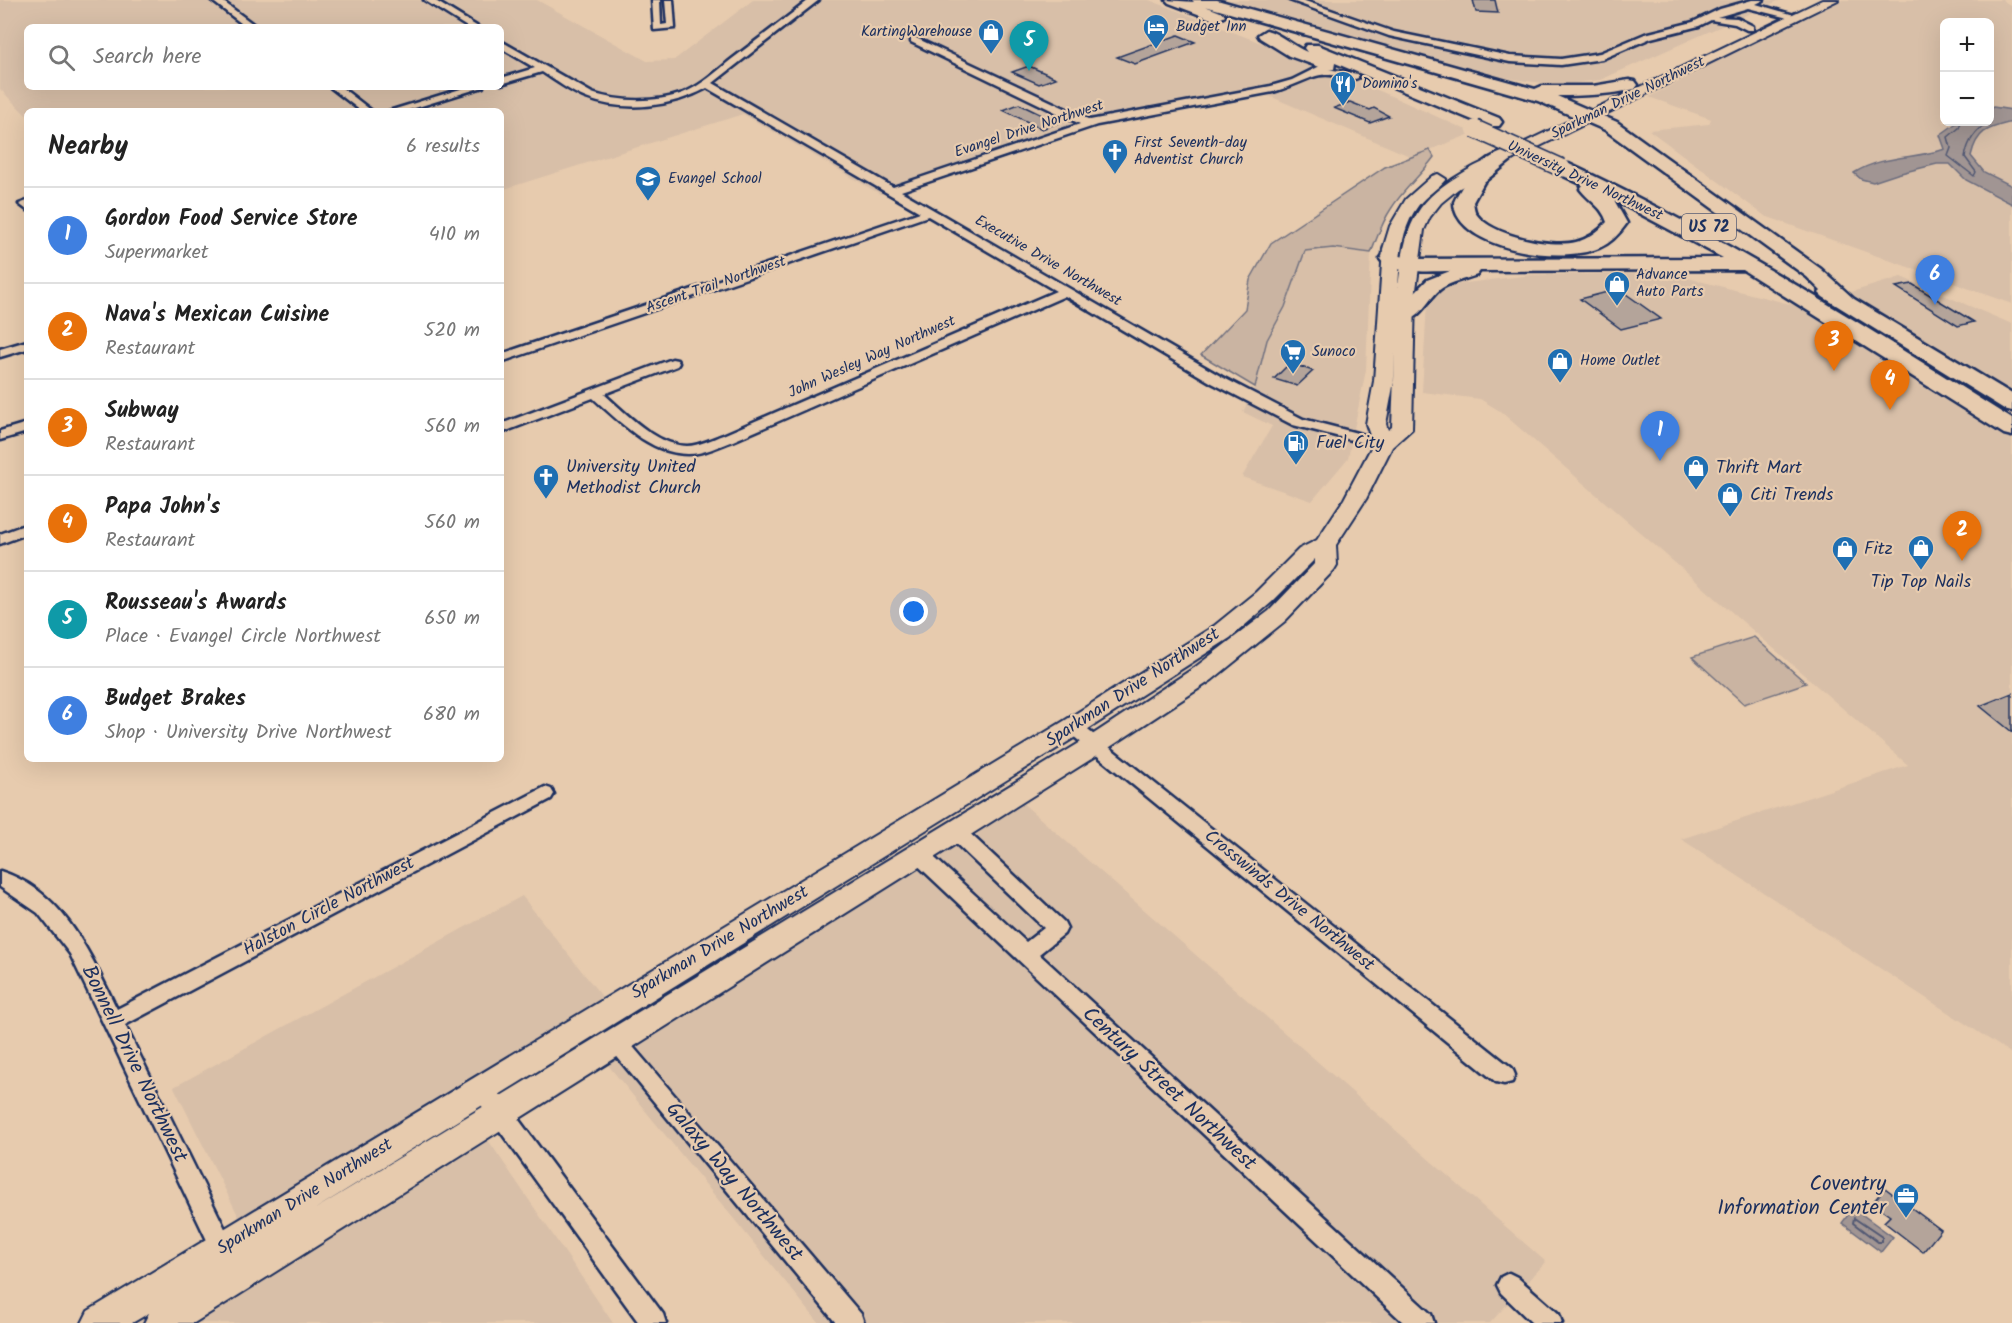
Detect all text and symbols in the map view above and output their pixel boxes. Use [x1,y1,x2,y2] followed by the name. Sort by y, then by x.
[1141,12,1171,50] hotel icon: Budget Inn
[1176,15,1247,39] place label: Budget Inn
[976,17,1006,55] shop icon: KartingWarehouse
[1940,18,1994,126] map controls
[1940,18,1994,72] button: +
[861,20,972,44] place label: KartingWarehouse
[1010,22,1048,71] pin: 5
[24,24,504,90] search box
[93,40,201,75] text: Search here
[45,41,78,74] icon: search
[1547,50,1709,146] street label: Sparkman Drive Northwest
[1328,69,1358,107] restaurant icon: Domino's
[1362,72,1418,96] place label: Domino's
[1940,72,1994,126] button: −
[951,93,1107,164] street label: Evangel Drive Northwest
[48,126,128,168] text: Nearby
[406,131,480,163] text: 6 results
[1134,131,1248,172] place label: First Seventh-day Adventist Church
[1503,134,1667,228] street label: University Drive Northwest
[1100,137,1130,175] church icon: First Seventh-day Adventist Church
[633,164,663,202] school or university icon: Evangel School
[668,167,762,191] place label: Evangel School
[105,202,358,237] text: Gordon Food Service Store
[970,209,1126,313] street label: Executive Drive Northwest
[1682,214,1736,240] road number: US 72
[64,219,71,251] text: 1
[429,219,480,251] text: 410 m
[105,237,208,269] text: Supermarket
[643,250,790,320] street label: Ascent Trail Northwest
[1916,256,1954,305] pin: 6
[1636,263,1704,304] place label: Advance Auto Parts
[1602,269,1632,307] shop icon: Advance Auto Parts
[105,298,329,333] text: Nava's Mexican Cuisine
[785,309,960,405] street label: John Wesley Way Northwest
[62,315,73,347] text: 2
[424,315,480,347] text: 520 m
[1814,322,1854,371] pin: 3
[105,333,195,365] text: Restaurant
[1278,337,1308,375] supermarket icon: Sunoco
[1312,340,1356,364] place label: Sunoco
[1545,346,1575,384] shop icon: Home Outlet
[1580,349,1660,373] place label: Home Outlet
[1870,360,1910,410] pin: 4
[105,394,179,429] text: Subway
[62,411,73,443] text: 3
[424,411,480,443] text: 560 m
[1640,412,1680,461] pin: 1
[1281,428,1311,466] fuel station icon: Fuel City
[105,429,195,461] text: Restaurant
[1316,429,1385,458] place label: Fuel City
[566,453,701,503] place label: University United Methodist Church
[1681,453,1711,491] shop icon: Thrift Mart
[1716,454,1803,483] place label: Thrift Mart
[531,462,561,500] church icon: University United Methodist Church
[1715,480,1745,518] shop icon: Citi Trends
[1750,481,1834,510] place label: Citi Trends
[105,490,220,525] text: Papa John's
[62,507,73,539] text: 4
[424,507,480,539] text: 560 m
[1942,512,1982,561] pin: 2
[105,525,195,557] text: Restaurant
[1906,533,1936,571] shop icon: Tip Top Nails
[1830,534,1860,572] shop icon: Fitz
[1864,535,1893,564] place label: Fitz
[1871,568,1971,597] place label: Tip Top Nails
[105,586,287,621] text: Rousseau's Awards
[899,597,928,626] your location
[62,603,73,635] text: 5
[424,603,480,635] text: 650 m
[1040,620,1227,755] street label: Sparkman Drive Northwest
[105,621,381,653] text: Place · Evangel Circle Northwest
[105,682,246,717] text: Budget Brakes
[62,699,73,731] text: 6
[423,699,480,731] text: 680 m
[105,717,392,749] text: Shop · University Drive Northwest
[1197,823,1382,980] street label: Crosswinds Drive Northwest
[238,849,421,965] street label: Halston Circle Northwest
[625,878,815,1008] street label: Sparkman Drive Northwest
[72,960,197,1169] street label: Bonnell Drive Northwest
[1074,999,1265,1180] street label: Century Street Northwest
[657,1095,812,1270] street label: Galaxy Way Northwest
[211,1130,400,1263] street label: Sparkman Drive Northwest
[1717,1168,1887,1225] place label: Coventry Information Center
[1891,1181,1921,1219] office icon: Coventry Information Center

